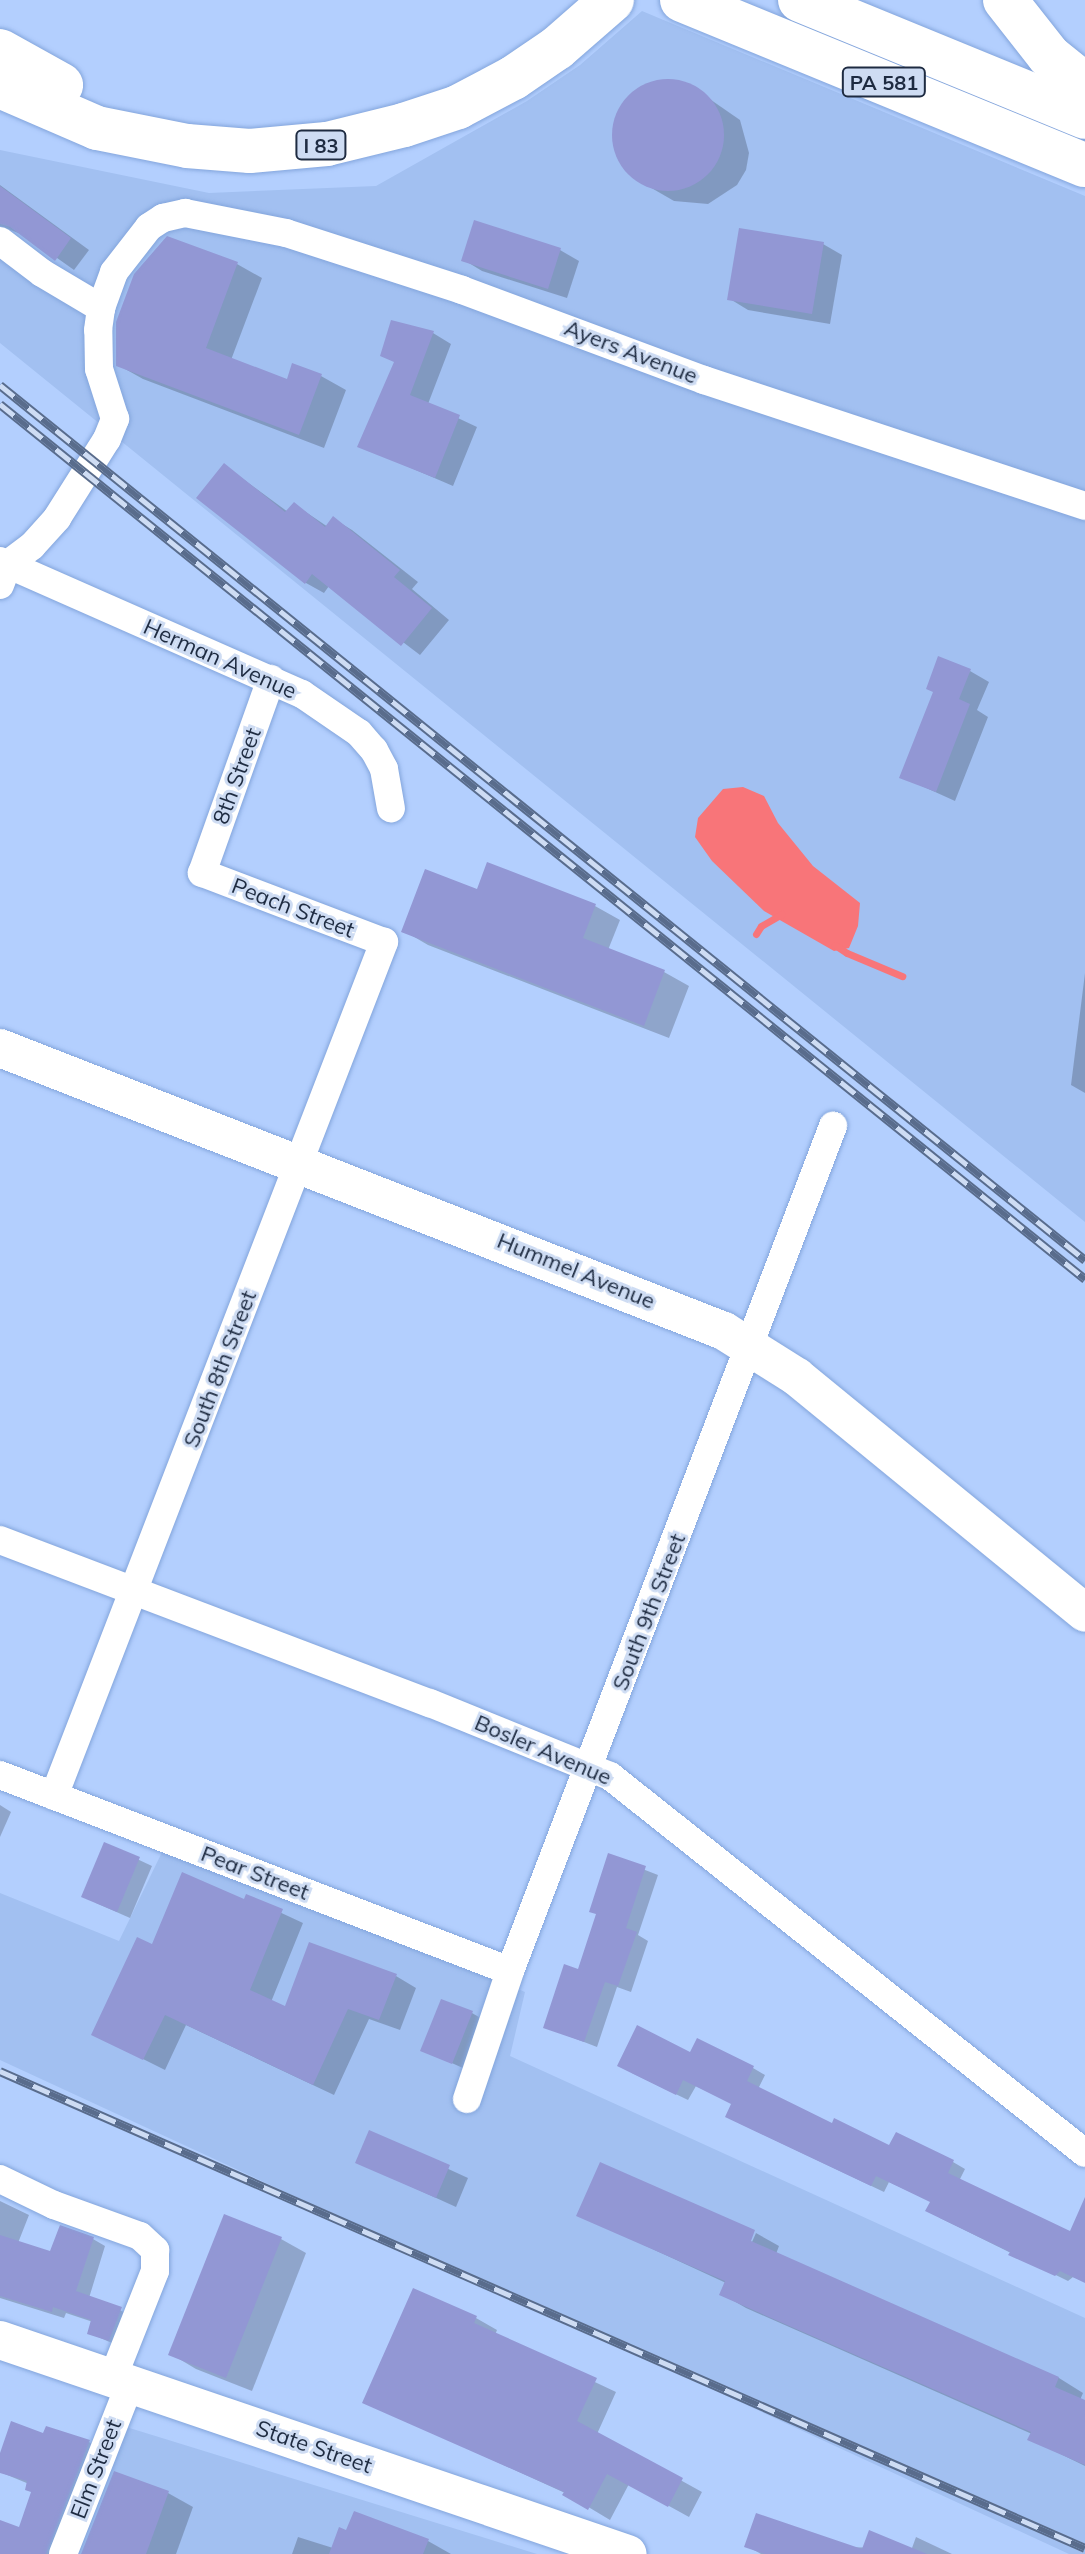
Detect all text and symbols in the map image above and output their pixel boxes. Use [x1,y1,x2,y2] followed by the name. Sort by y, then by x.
[840,66,928,98] road number: PA 581
[295,129,347,161] road number: I 83
[561,315,701,389] street label: Ayers Avenue
[139,613,301,705] street label: Herman Avenue
[207,724,267,828] street label: 8th Street
[228,872,358,944] street label: Peach Street
[493,1227,659,1315] street label: Hummel Avenue
[178,1287,262,1451] street label: South 8th Street
[607,1530,691,1694] street label: South 9th Street
[471,1709,615,1791] street label: Bosler Avenue
[197,1840,313,1906] street label: Pear Street
[253,2415,375,2479] street label: State Street
[65,2416,127,2522] street label: Elm Street

